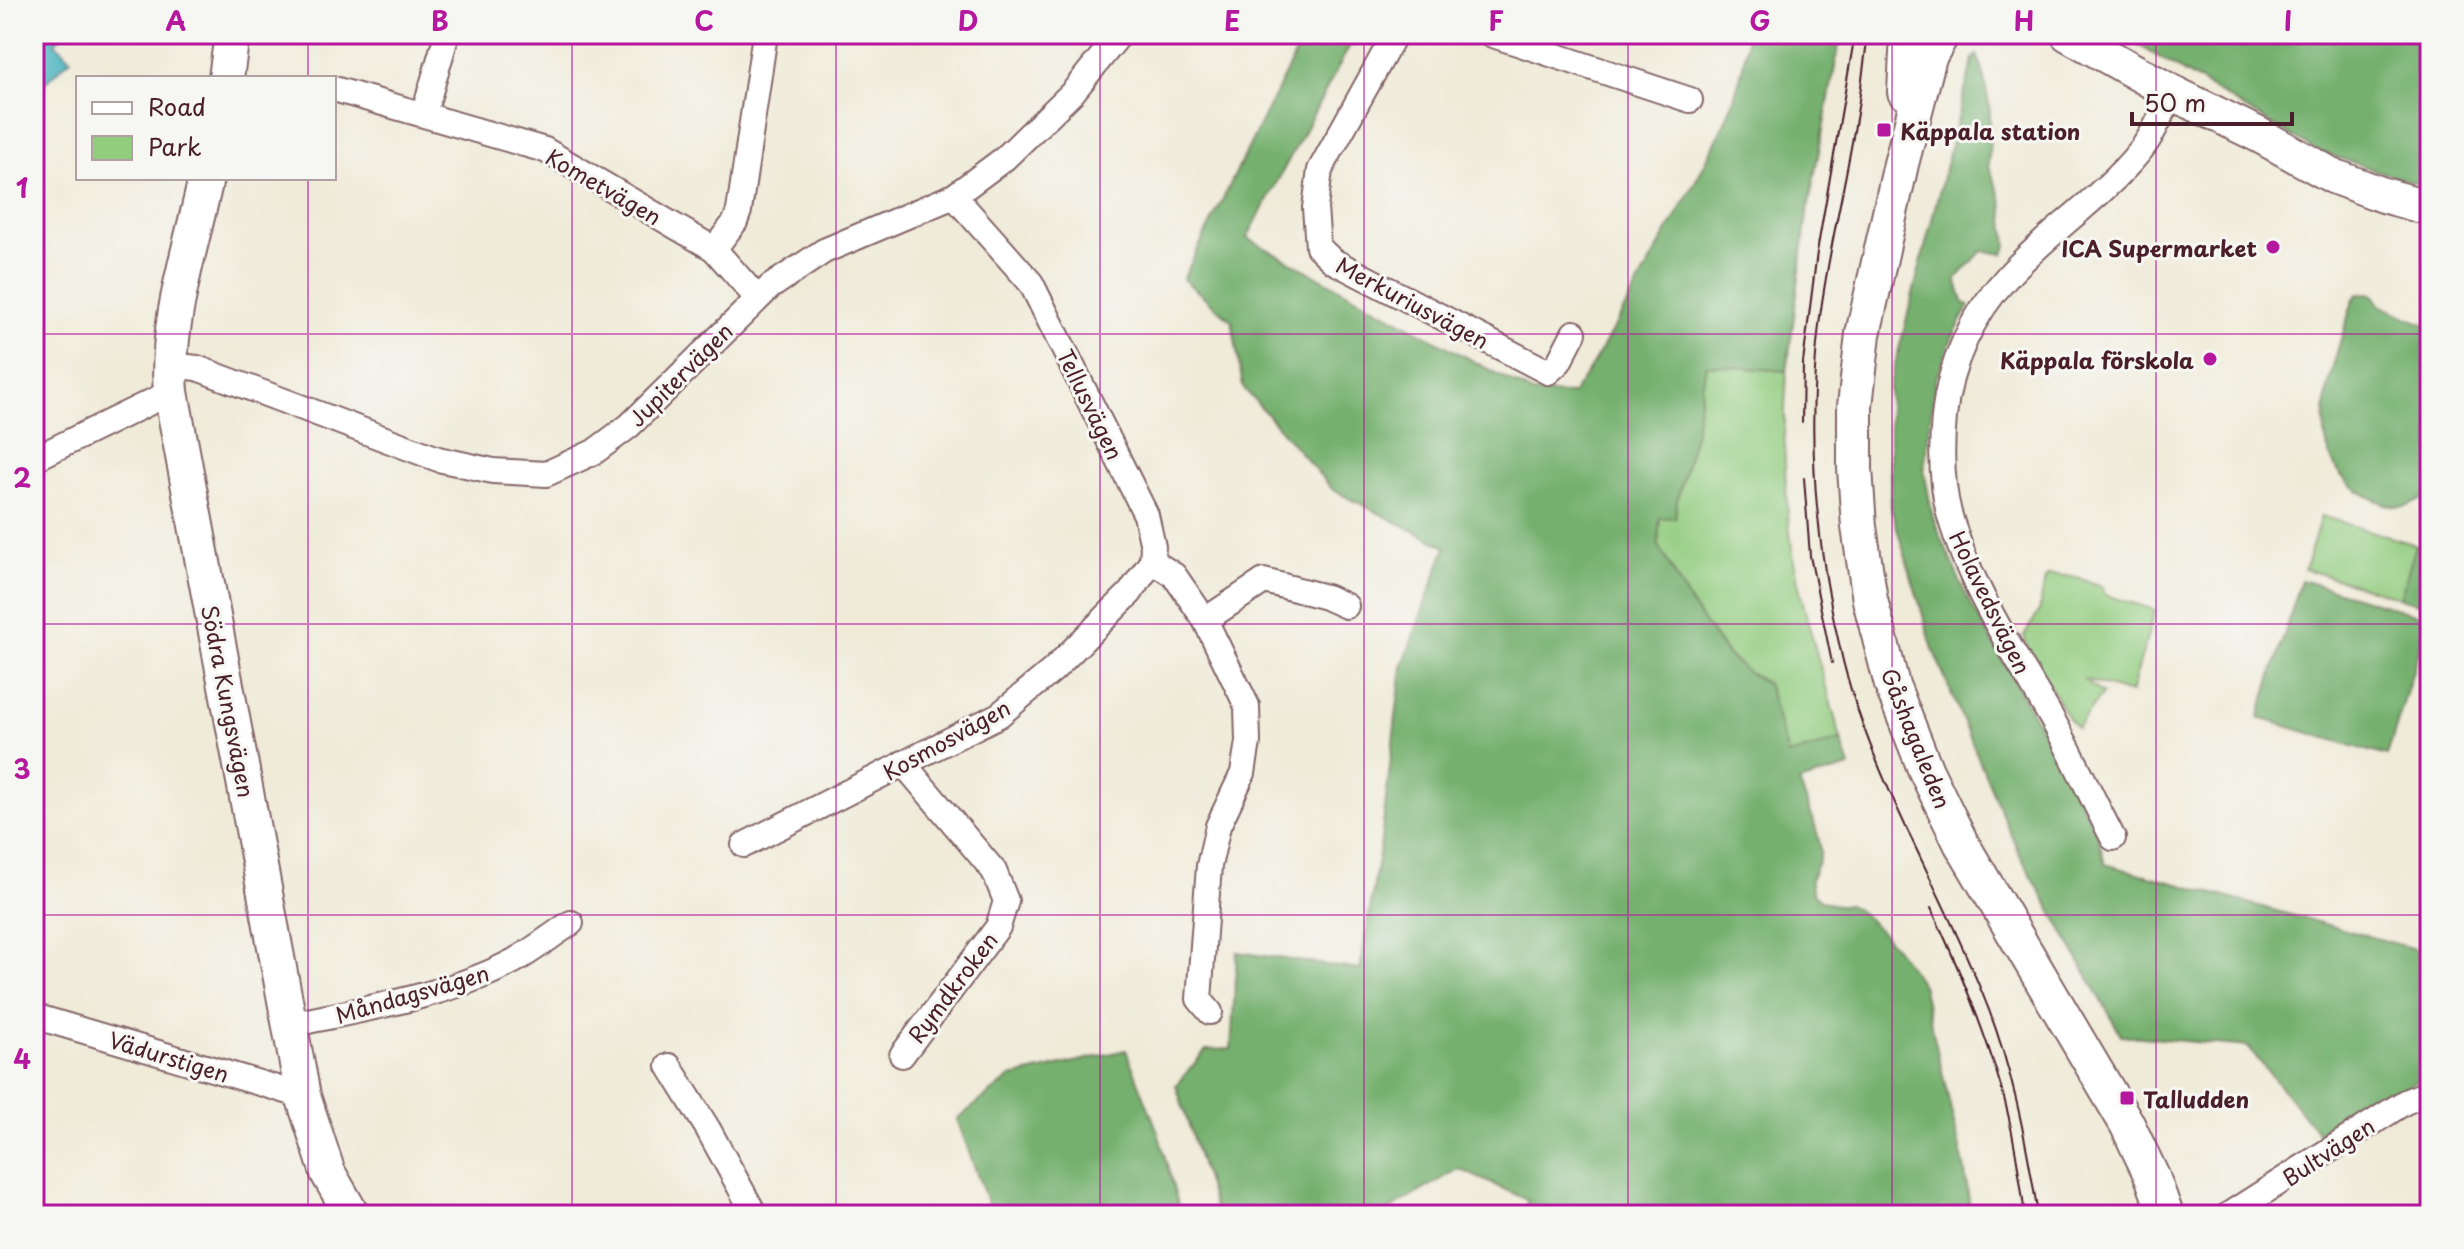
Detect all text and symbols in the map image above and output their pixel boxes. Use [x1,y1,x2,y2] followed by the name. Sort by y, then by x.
[166,1,186,40] text: A
[431,1,449,40] text: B
[694,1,714,40] text: C
[958,1,978,40] text: D
[1224,1,1240,40] text: E
[1488,1,1504,40] text: F
[1749,1,1771,40] text: G
[2014,1,2034,40] text: H
[2284,1,2292,40] text: I
[76,76,336,180] legend
[2132,76,2292,126] scale bar
[2144,84,2206,120] text: 50 m
[148,88,206,124] text: Road
[1900,114,2080,147] place label: Käppala station
[1875,121,1893,139] marker: Käppala station
[148,128,202,164] text: Park
[540,140,668,232] street label: Kometvägen
[16,168,28,207] text: 1
[2061,231,2257,264] place label: ICA Supermarket
[2264,238,2282,256] marker: ICA Supermarket
[1331,248,1495,356] street label: Merkuriusvägen
[620,314,740,434] street label: Jupitervägen
[1050,343,1132,465] street label: Tellusvägen
[2000,343,2194,376] place label: Käppala förskola
[2201,350,2219,368] marker: Käppala förskola
[13,458,31,497] text: 2
[1942,525,2040,679] street label: Holavedsvägen
[194,602,264,800] street label: Södra Kungsvägen
[1874,663,1960,813] street label: Gåshagaleden
[876,690,1016,788] street label: Kosmosvägen
[13,749,31,788] text: 3
[899,924,1005,1050] street label: Rymdkroken
[331,955,493,1031] street label: Måndagsvägen
[105,1022,233,1090] street label: Vädurstigen
[13,1039,31,1078] text: 4
[2143,1082,2249,1115] place label: Talludden
[2118,1089,2136,1107] marker: Talludden
[2275,1109,2381,1193] street label: Bultvägen

